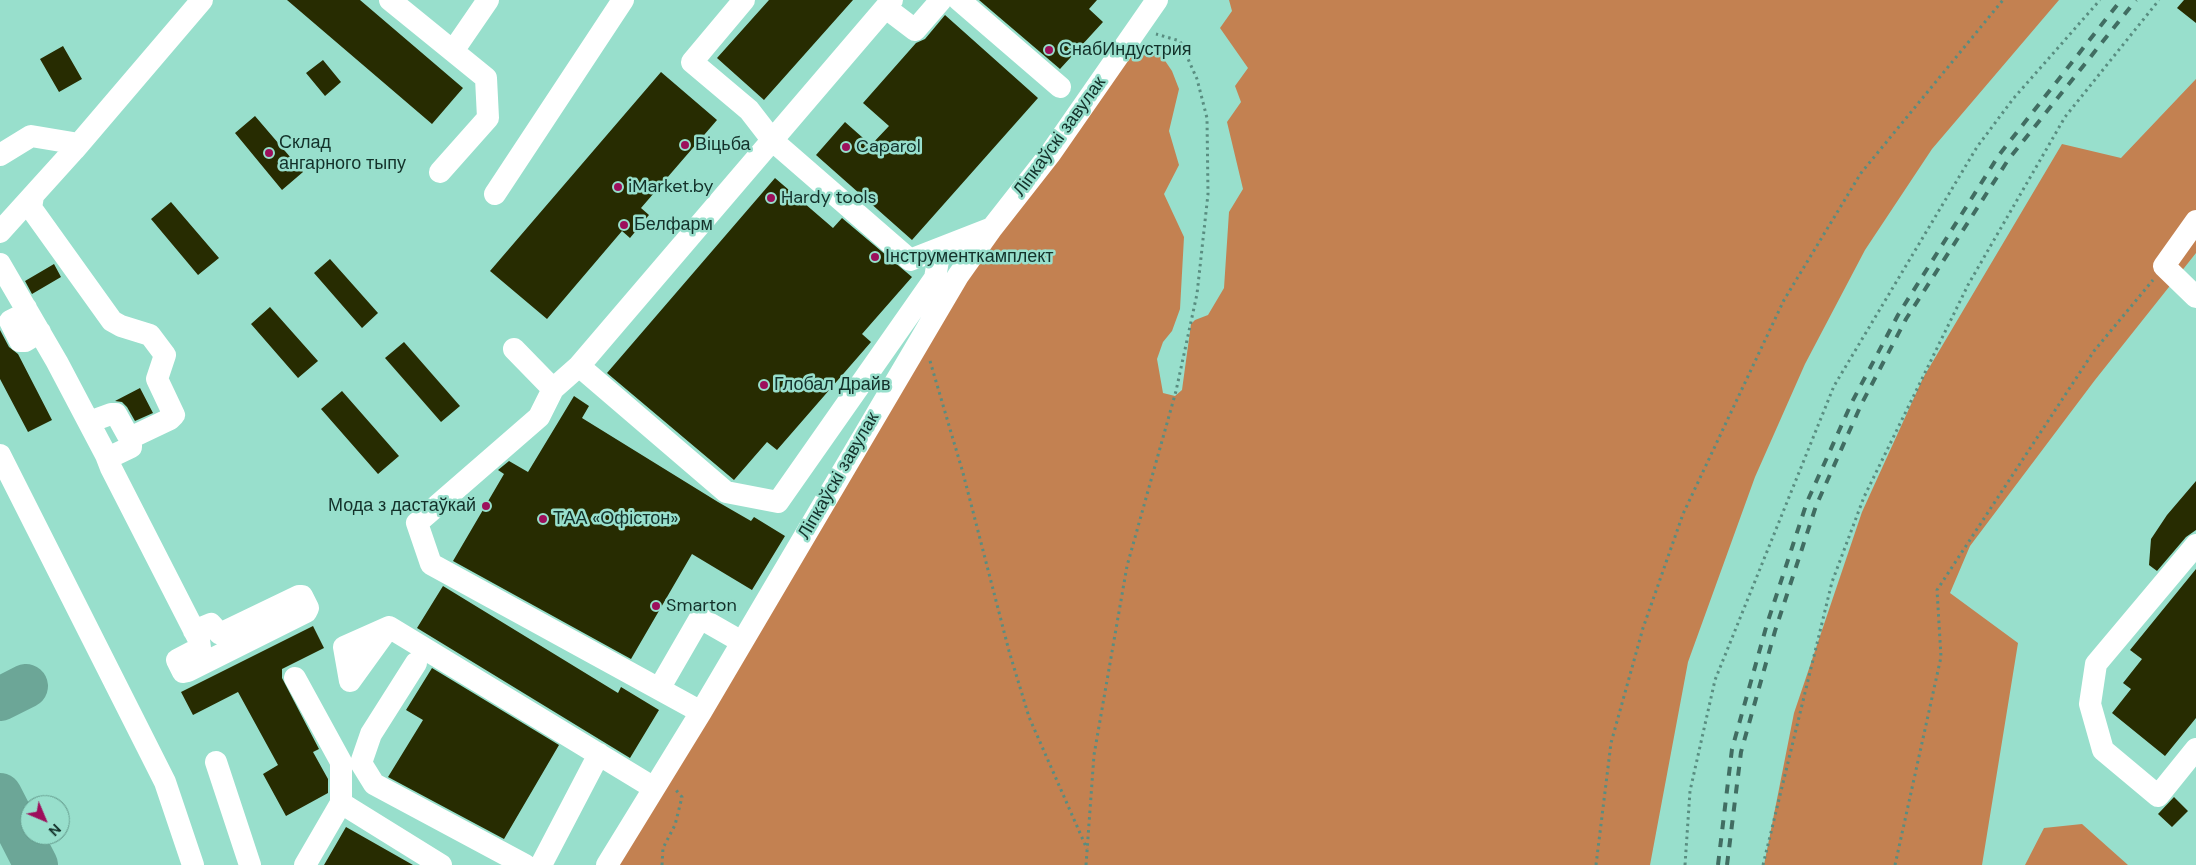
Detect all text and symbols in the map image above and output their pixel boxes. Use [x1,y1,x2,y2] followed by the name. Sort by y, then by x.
[1059,39,1191,61] place label: СнабИндустрия
[1043,44,1055,56] marker: СнабИндустрия
[1009,73,1111,201] street label: Ліпкаўскі завулак
[279,132,406,174] place label: Склад ангарного тыпу
[695,134,751,156] place label: Віцьба
[856,136,921,158] place label: Caparol
[679,139,691,151] marker: Віцьба
[840,141,852,153] marker: Caparol
[263,147,275,159] marker: Склад ангарного тыпу
[628,176,713,198] place label: iMarket.by
[612,181,624,193] marker: iMarket.by
[781,187,877,209] place label: Hardy tools
[765,192,777,204] marker: Hardy tools
[634,214,713,236] place label: Белфарм
[618,219,630,231] marker: Белфарм
[885,246,1054,268] place label: Інструменткамплект
[869,251,881,263] marker: Інструменткамплект
[774,374,890,396] place label: Глобал Драйв
[758,379,770,391] marker: Глобал Драйв
[794,409,884,543] street label: Ліпкаўскі завулак
[328,495,476,517] place label: Мода з дастаўкай
[480,500,492,512] marker: Мода з дастаўкай
[553,508,678,530] place label: ТАА «Офістон»
[537,513,549,525] marker: ТАА «Офістон»
[666,595,737,617] place label: Smarton
[650,600,662,612] marker: Smarton
[20,795,70,845] north arrow
[45,820,65,840] text: N

